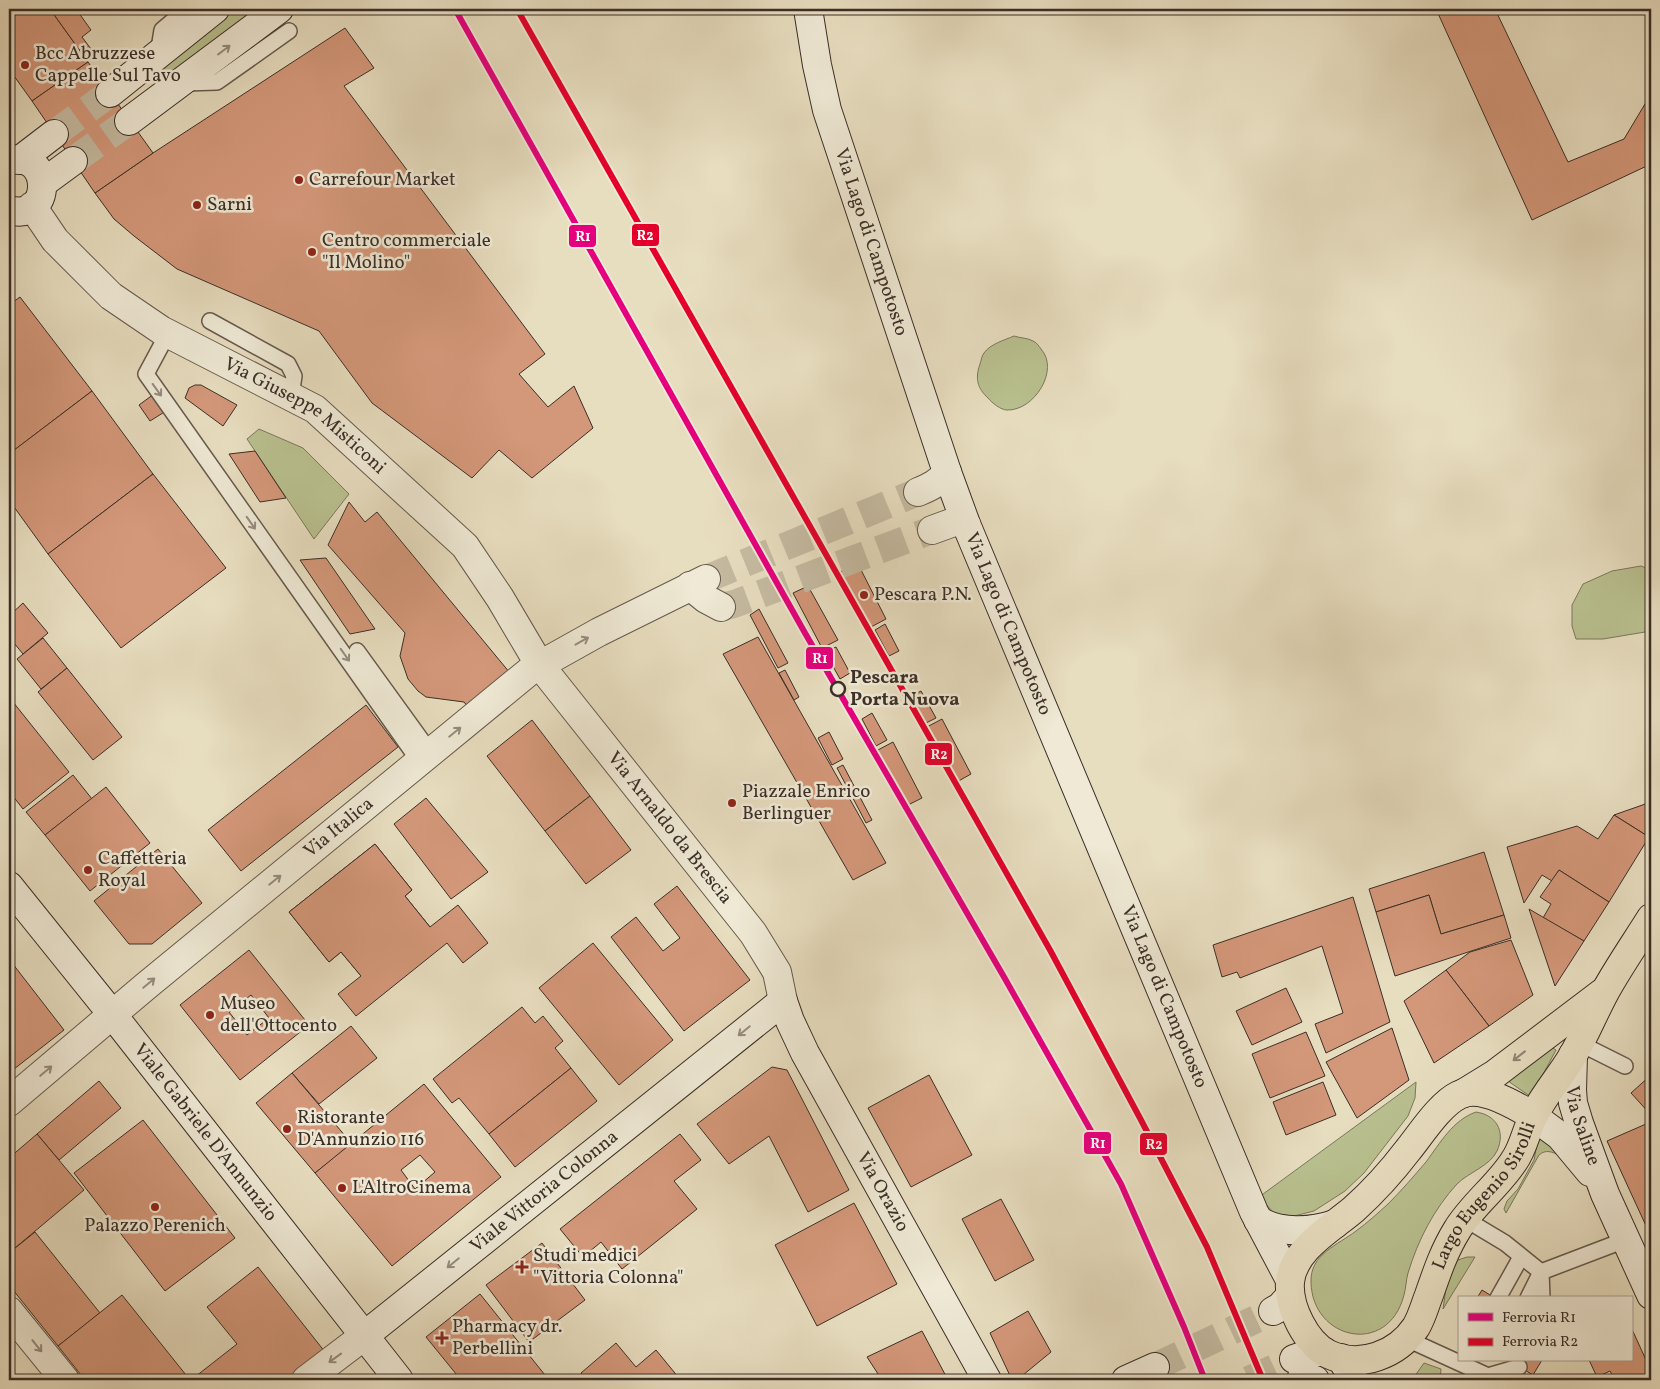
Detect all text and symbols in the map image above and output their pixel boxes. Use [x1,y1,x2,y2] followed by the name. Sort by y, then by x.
[35,41,181,89] place label: Bcc Abruzzese Cappelle Sul Tavo
[217,44,230,55] one-way arrow
[19,59,31,71] marker: Bcc Abruzzese Cappelle Sul Tavo
[828,145,914,339] street label: Via Lago di Campotosto
[309,167,456,193] place label: Carrefour Market
[293,174,305,186] marker: Carrefour Market
[207,192,252,218] place label: Sarni
[191,199,203,211] marker: Sarni
[631,223,660,247] line badge: R2
[568,224,597,248] line badge: R1
[636,227,654,246] text: R2
[322,228,491,276] place label: Centro commerciale "Il Molino"
[575,228,591,247] text: R1
[306,246,318,258] marker: Centro commerciale "Il Molino"
[219,351,392,481] street label: Via Giuseppe Misticoni
[152,383,162,397] one-way arrow
[246,515,256,529] one-way arrow
[958,529,1058,720] street label: Via Lago di Campotosto
[874,582,972,608] place label: Pescara P.N.
[858,589,870,601] marker: Pescara P.N.
[574,636,589,645] one-way arrow
[805,646,834,670] line badge: R1
[340,648,350,662] one-way arrow
[812,650,828,669] text: R1
[850,665,960,713] place label: Pescara Porta Nuova
[830,681,846,697] marker: Pescara Porta Nuova
[448,727,461,738] one-way arrow
[924,742,953,766] line badge: R2
[601,746,738,910] street label: Via Arnaldo da Brescia
[930,746,948,765] text: R2
[742,779,870,827] place label: Piazzale Enrico Berlinguer
[298,791,379,864] street label: Via Italica
[726,797,738,809] marker: Piazzale Enrico Berlinguer
[98,846,187,894] place label: Caffetteria Royal
[82,864,94,876] marker: Caffetteria Royal
[268,874,281,885] one-way arrow
[1114,901,1214,1092] street label: Via Lago di Campotosto
[143,977,156,988] one-way arrow
[220,991,337,1039] place label: Museo dell'Ottocento
[204,1009,216,1021] marker: Museo dell'Ottocento
[738,1025,751,1036] one-way arrow
[127,1038,283,1227] street label: Viale Gabriele D'Annunzio
[1513,1051,1526,1062] one-way arrow
[39,1065,52,1076] one-way arrow
[1559,1085,1607,1169] street label: Via Saline
[297,1105,424,1153] place label: Ristorante D'Annunzio 116
[1426,1118,1543,1274] street label: Largo Eugenio Sirolli
[281,1123,293,1135] marker: Ristorante D'Annunzio 116
[465,1124,624,1259] street label: Viale Vittoria Colonna
[1083,1131,1112,1155] line badge: R1
[1139,1132,1168,1156] line badge: R2
[1090,1135,1106,1154] text: R1
[1145,1136,1163,1155] text: R2
[850,1147,915,1237] street label: Via Orazio
[352,1175,471,1201] place label: L'AltroCinema
[336,1182,348,1194] marker: L'AltroCinema
[149,1201,161,1213] marker: Palazzo Perenich
[84,1213,226,1239] place label: Palazzo Perenich
[533,1243,684,1291] place label: Studi medici "Vittoria Colonna"
[447,1258,460,1269] one-way arrow
[515,1260,529,1274] marker: Studi medici "Vittoria Colonna"
[1458,1296,1632,1362] legend
[1502,1308,1576,1329] text: Ferrovia R1
[452,1314,562,1362] place label: Pharmacy dr. Perbellini
[436,1332,448,1344] marker: Pharmacy dr. Perbellini
[1502,1332,1578,1353] text: Ferrovia R2
[31,1339,42,1352] one-way arrow
[328,1353,342,1363] one-way arrow

